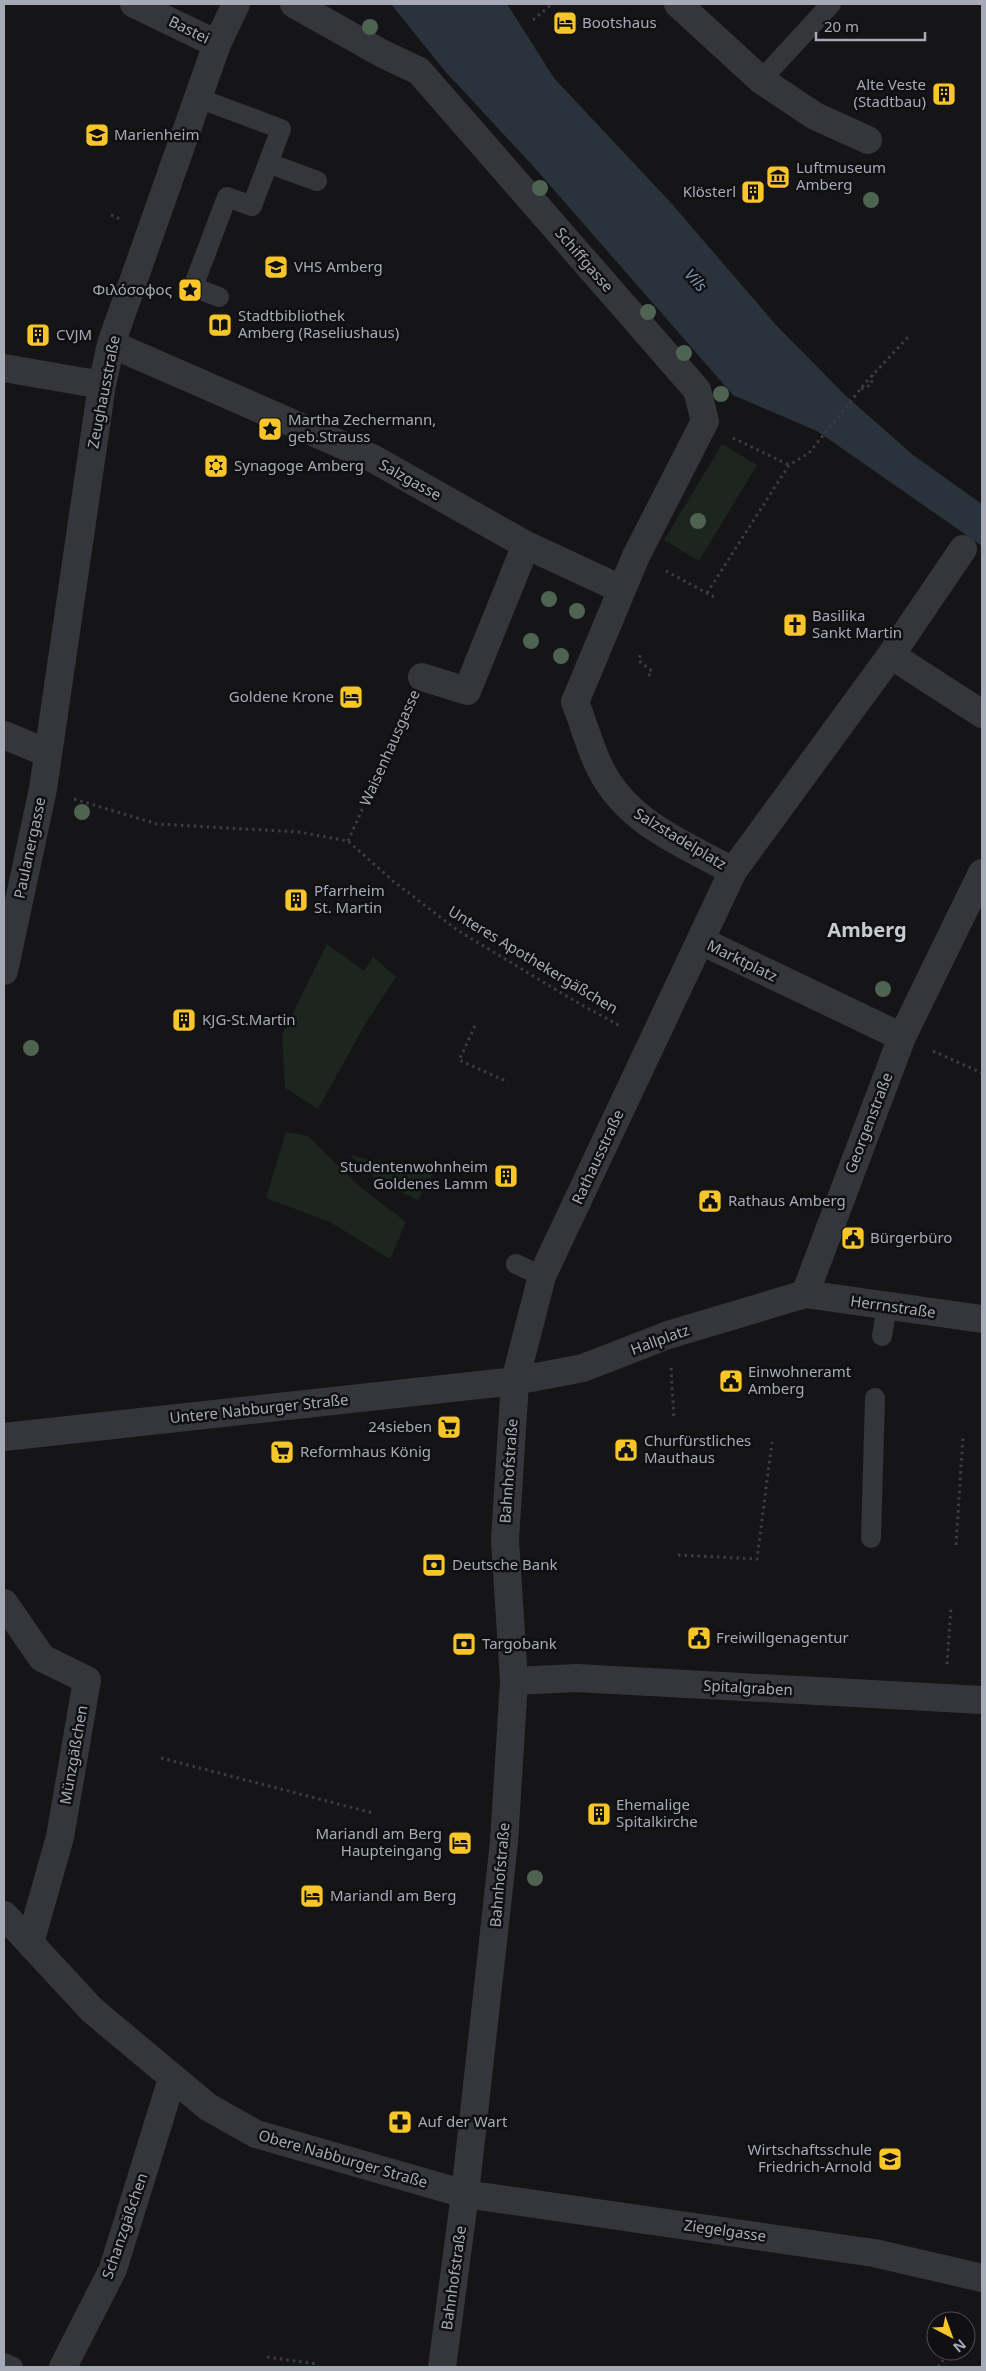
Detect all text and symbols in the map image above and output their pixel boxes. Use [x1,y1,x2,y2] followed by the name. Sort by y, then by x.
[552,10,578,36] hotel icon: Bootshaus
[816,10,925,42] scale bar
[166,11,213,48] street label: Bastei
[582,12,657,32] place label: Bootshaus
[824,16,859,36] text: 20 m
[853,74,926,111] place label: Alte Veste (Stadtbau)
[931,81,957,107] building icon: Alte Veste (Stadtbau)
[84,122,110,148] school or university icon: Marienheim
[114,124,199,144] place label: Marienheim
[796,157,886,194] place label: Luftmuseum Amberg
[765,164,791,190] museum icon: Luftmuseum Amberg
[740,179,766,205] building icon: Klösterl
[683,181,736,201] place label: Klösterl
[551,223,618,296] street label: Schiffgasse
[263,254,289,280] school or university icon: VHS Amberg
[294,256,383,276] place label: VHS Amberg
[680,264,712,296] water label: Vils
[177,277,203,303] place icon: Φιλόσοφος
[92,279,172,299] place label: Φιλόσοφος
[238,305,399,342] place label: Stadtbibliothek Amberg (Raseliushaus)
[207,312,233,338] library icon: Stadtbibliothek Amberg (Raseliushaus)
[25,322,51,348] building icon: CVJM
[56,324,92,344] place label: CVJM
[82,334,124,450] street label: Zeughausstraße
[288,409,436,446] place label: Martha Zechermann, geb.Strauss
[257,416,283,442] place icon: Martha Zechermann, geb.Strauss
[203,453,229,479] synagogue icon: Synagoge Amberg
[376,454,445,504] street label: Salzgasse
[234,455,364,475] place label: Synagoge Amberg
[812,605,902,642] place label: Basilika Sankt Martin
[782,612,808,638] church icon: Basilika Sankt Martin
[338,684,364,710] hotel icon: Goldene Krone
[229,686,334,706] place label: Goldene Krone
[354,686,424,809] street label: Waisenhausgasse
[9,795,50,900] street label: Paulanergasse
[631,803,730,874] street label: Salzstadelplatz
[314,880,385,917] place label: Pfarrheim St. Martin
[283,887,309,913] building icon: Pfarrheim St. Martin
[445,901,622,1018] street label: Unteres Apothekergäßchen
[827,916,907,943] district label: Amberg
[704,935,781,986] street label: Marktplatz
[171,1007,197,1033] building icon: KJG-St.Martin
[202,1009,296,1029] place label: KJG-St.Martin
[840,1069,896,1176] street label: Georgenstraße
[566,1106,628,1207] street label: Rathausstraße
[340,1156,488,1193] place label: Studentenwohnheim Goldenes Lamm
[493,1163,519,1189] building icon: Studentenwohnheim Goldenes Lamm
[697,1188,723,1214] public building icon: Rathaus Amberg
[728,1190,846,1210] place label: Rathaus Amberg
[840,1225,866,1251] public building icon: Bürgerbüro
[870,1227,952,1247] place label: Bürgerbüro
[849,1290,937,1322] street label: Herrnstraße
[627,1319,692,1359] street label: Hallplatz
[748,1361,852,1398] place label: Einwohneramt Amberg
[718,1368,744,1394] public building icon: Einwohneramt Amberg
[169,1389,349,1427] street label: Untere Nabburger Straße
[436,1414,462,1440] supermarket icon: 24sieben
[368,1416,432,1436] place label: 24sieben
[494,1418,522,1524] street label: Bahnhofstraße
[644,1430,751,1467] place label: Churfürstliches Mauthaus
[613,1437,639,1463] public building icon: Churfürstliches Mauthaus
[269,1439,295,1465] supermarket icon: Reformhaus König
[300,1441,431,1461] place label: Reformhaus König
[421,1552,447,1578] bank icon: Deutsche Bank
[452,1554,558,1574] place label: Deutsche Bank
[686,1625,712,1651] public building icon: Freiwillgenagentur
[716,1627,849,1647] place label: Freiwillgenagentur
[451,1631,477,1657] bank icon: Targobank
[482,1633,557,1653] place label: Targobank
[703,1675,793,1699] street label: Spitalgraben
[54,1704,92,1806] street label: Münzgäßchen
[616,1794,698,1831] place label: Ehemalige Spitalkirche
[586,1801,612,1827] building icon: Ehemalige Spitalkirche
[484,1822,514,1928] street label: Bahnhofstraße
[315,1823,442,1860] place label: Mariandl am Berg Haupteingang
[447,1830,473,1856] hotel icon: Mariandl am Berg Haupteingang
[299,1883,325,1909] hotel icon: Mariandl am Berg
[330,1885,457,1905] place label: Mariandl am Berg
[387,2109,413,2135] pharmacy icon: Auf der Wart
[418,2111,508,2131] place label: Auf der Wart
[256,2124,430,2192] street label: Obere Nabburger Straße
[747,2139,872,2176] place label: Wirtschaftsschule Friedrich-Arnold
[877,2146,903,2172] school or university icon: Wirtschaftsschule Friedrich-Arnold
[97,2170,152,2281] street label: Schanzgäßchen
[683,2214,768,2246] street label: Ziegelgasse
[436,2224,470,2331] street label: Bahnhofstraße
[926,2311,976,2361] north arrow
[949,2335,970,2357] text: N

